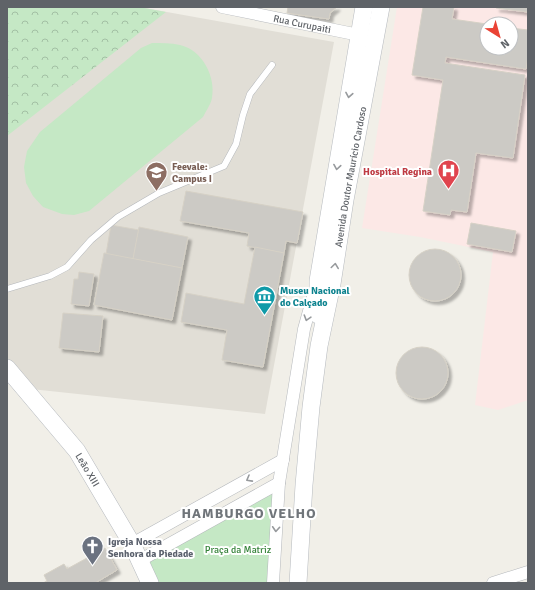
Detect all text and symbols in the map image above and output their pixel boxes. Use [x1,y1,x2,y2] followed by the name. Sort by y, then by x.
[272,13,332,36] street label: Rua Curupaiti
[479,16,519,56] north arrow
[498,36,512,51] text: N
[345,91,354,98] one-way arrow
[333,106,369,248] street label: Avenida Doutor Maurício Cardoso
[435,158,461,191] hospital icon: Hospital Regina
[144,159,170,192] school or university icon: Feevale: Campus I
[172,161,212,185] place label: Feevale: Campus I
[333,164,342,170] one-way arrow
[363,166,432,178] place label: Hospital Regina
[330,263,339,269] one-way arrow
[252,283,278,316] museum icon: Museu Nacional do Calçado
[280,285,350,309] place label: Museu Nacional do Calçado
[303,314,312,321] one-way arrow
[72,451,102,489] street label: Leão XIII
[246,475,253,482] one-way arrow
[181,505,317,522] district label: HAMBURGO VELHO
[272,526,281,532] one-way arrow
[80,534,106,567] church icon: Igreja Nossa Senhora da Piedade
[108,536,193,560] place label: Igreja Nossa Senhora da Piedade
[205,544,272,556] park label: Praça da Matriz

